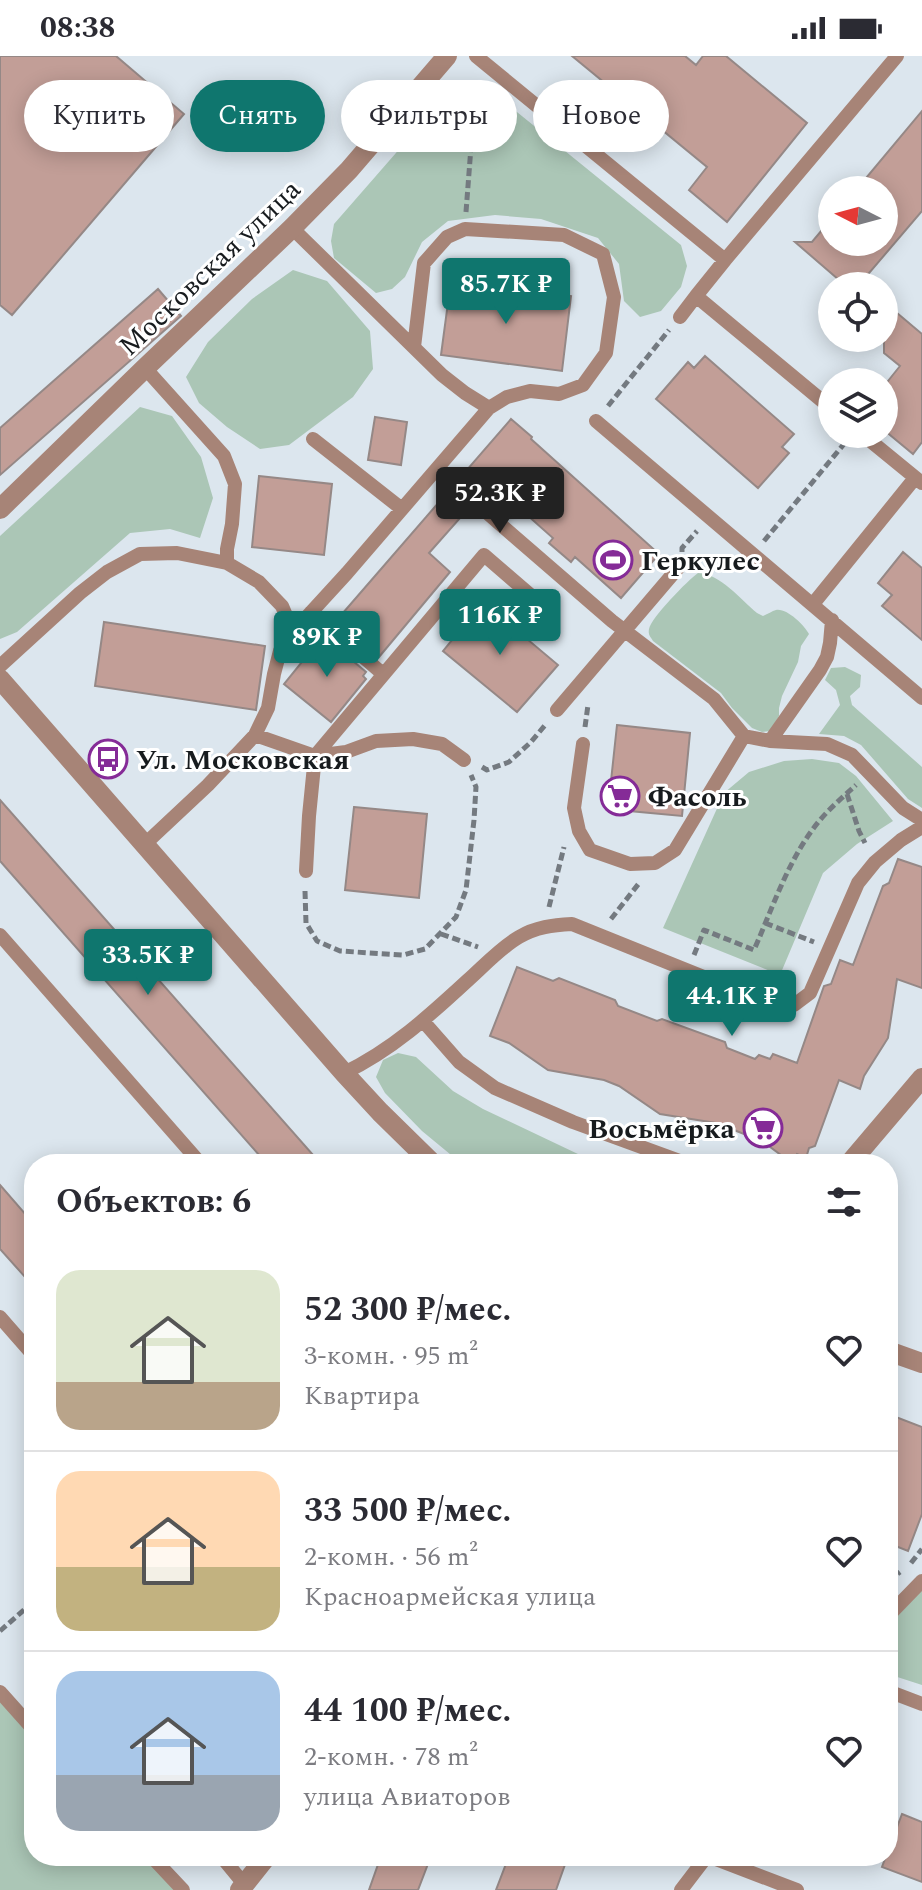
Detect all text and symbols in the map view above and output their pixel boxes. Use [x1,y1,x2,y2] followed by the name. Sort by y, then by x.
[40,5,115,51] text: 08:38
[24,80,174,152] chip: Купить
[190,80,325,152] chip: Снять
[341,80,517,152] chip: Фильтры
[533,80,669,152] chip: Новое
[109,169,311,367] street label: Московская улица
[818,176,898,256] north arrow
[818,176,898,448] map controls
[432,258,580,326] pin: 85.7K ₽
[460,264,552,304] text: 85.7K ₽
[818,272,898,352] button: locate
[818,368,898,448] button: layers
[426,467,574,535] pin: 52.3K ₽
[454,473,546,513] text: 52.3K ₽
[592,539,634,581] sports icon: Геркулес
[641,540,760,583] place label: Геркулес
[435,589,565,657] pin: 116K ₽
[458,595,542,635] text: 116K ₽
[271,611,383,679] pin: 89K ₽
[292,617,362,657] text: 89K ₽
[87,738,129,780] bus stop icon: Ул. Московская
[136,739,349,782] place label: Ул. Московская
[599,775,641,817] supermarket icon: Фасоль
[648,776,747,819] place label: Фасоль
[74,929,222,997] pin: 33.5K ₽
[102,935,194,975] text: 33.5K ₽
[658,970,806,1038] pin: 44.1K ₽
[686,976,778,1016] text: 44.1K ₽
[742,1107,784,1149] supermarket icon: Восьмёрка
[588,1108,736,1151] place label: Восьмёрка
[56,1176,251,1228] text: Объектов: 6
[822,1180,866,1224] icon: filters
[304,1284,511,1336] text: 52 300 ₽/мес.
[120,1302,216,1398] icon: home
[822,1328,866,1372] icon: heart
[304,1336,478,1376] text: 3-комн. · 95 m²
[304,1376,420,1416] text: Квартира
[304,1485,511,1537] text: 33 500 ₽/мес.
[120,1503,216,1599] icon: home
[822,1529,866,1573] icon: heart
[304,1537,478,1577] text: 2-комн. · 56 m²
[304,1577,596,1617] text: Красноармейская улица
[304,1685,511,1737] text: 44 100 ₽/мес.
[120,1703,216,1799] icon: home
[822,1729,866,1773] icon: heart
[304,1737,478,1777] text: 2-комн. · 78 m²
[304,1777,510,1817] text: улица Авиаторов

